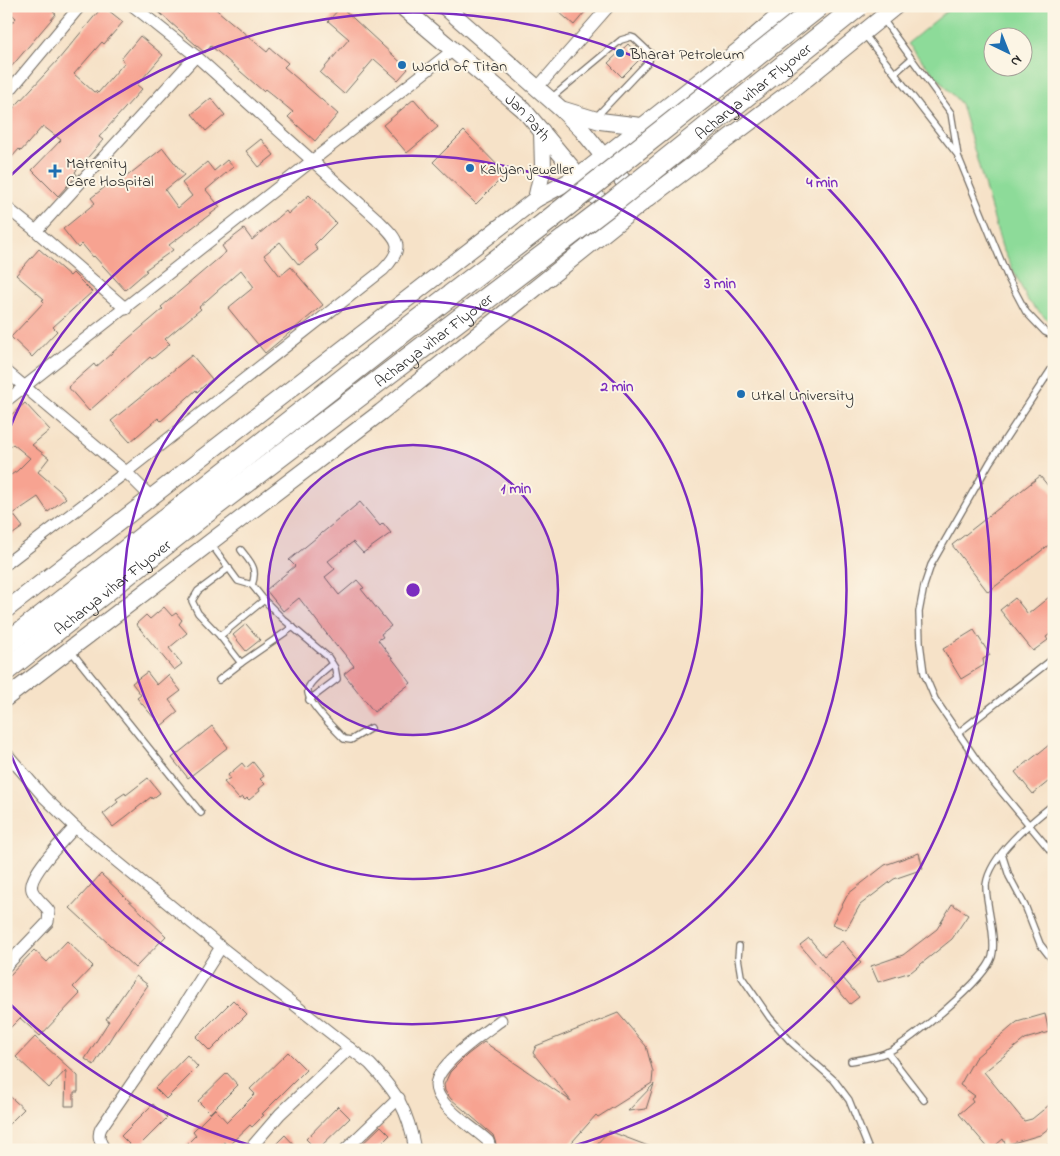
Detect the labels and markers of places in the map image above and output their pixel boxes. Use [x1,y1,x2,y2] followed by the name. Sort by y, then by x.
[629,43,744,67] place label: Bharat Petroleum
[614,47,626,59] marker: Bharat Petroleum
[412,55,507,79] place label: World of Titan
[396,59,408,71] marker: World of Titan
[66,152,154,194] place label: Matrenity Care Hospital
[480,158,574,182] place label: Kalyan jeweller
[464,162,476,174] marker: Kalyan jeweller
[48,164,62,178] marker: Matrenity Care Hospital
[751,384,854,408] place label: Utkal University
[735,388,747,400] marker: Utkal University
[404,581,422,599] centre of rings

